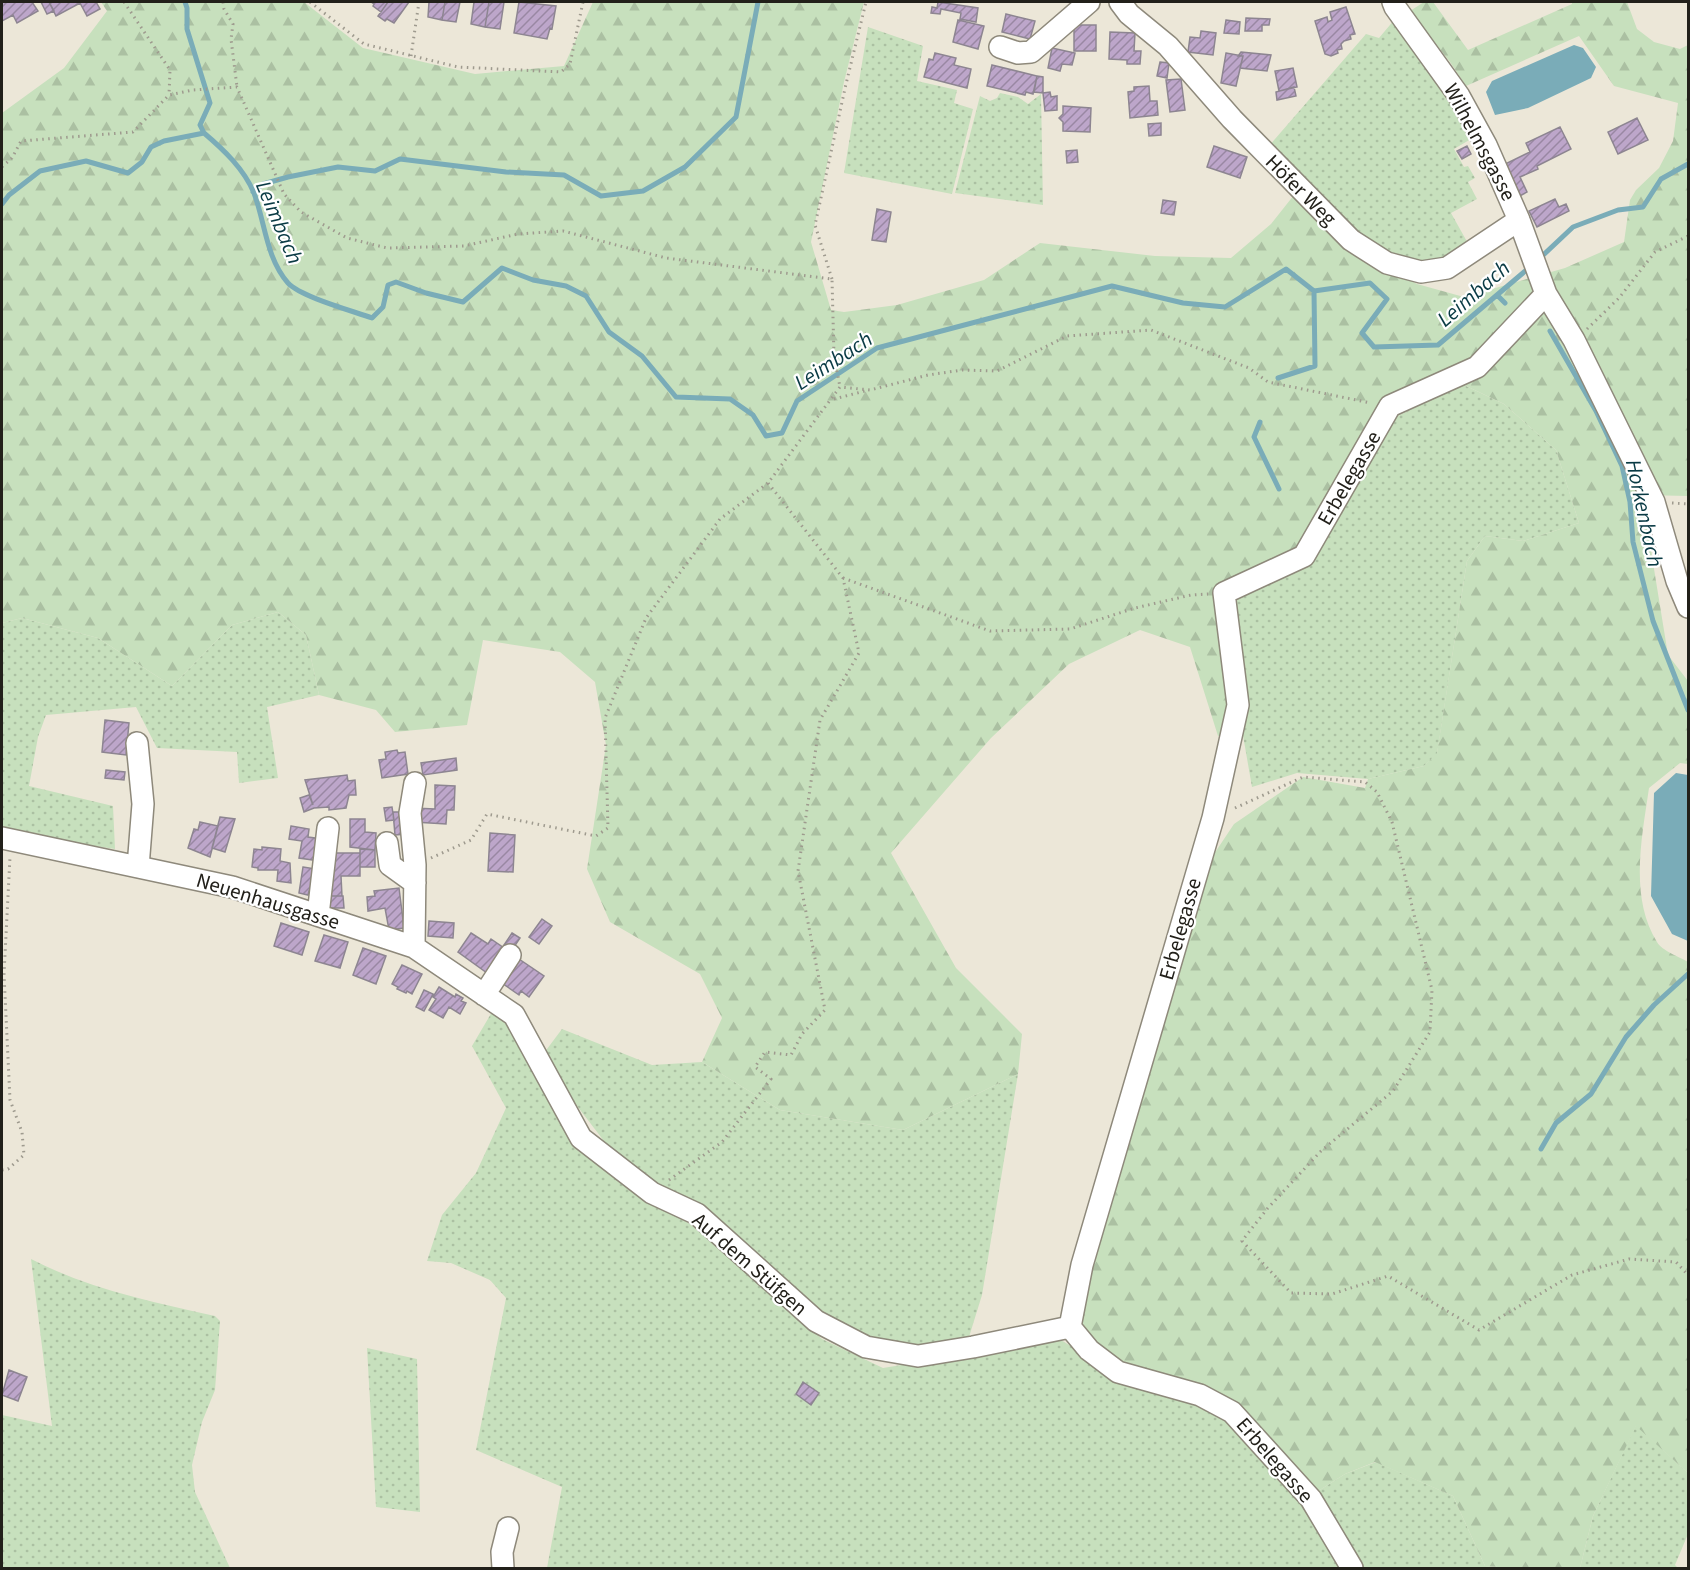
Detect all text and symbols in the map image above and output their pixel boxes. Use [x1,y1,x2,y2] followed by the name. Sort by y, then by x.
[1436,78,1524,206] street label: Wilhelmsgasse
[1259,148,1344,233] street label: Höfer Weg
[247,176,311,269] water label: Leimbach
[1430,253,1517,335] water label: Leimbach
[788,323,879,398] water label: Leimbach
[1310,425,1388,531] street label: Erbelegasse
[1617,456,1671,570] water label: Horkenbach
[193,865,343,937] street label: Neuenhausgasse
[1151,874,1209,984] street label: Erbelegasse
[686,1205,814,1323] street label: Auf dem Stüfgen
[1229,1411,1321,1509] street label: Erbelegasse

